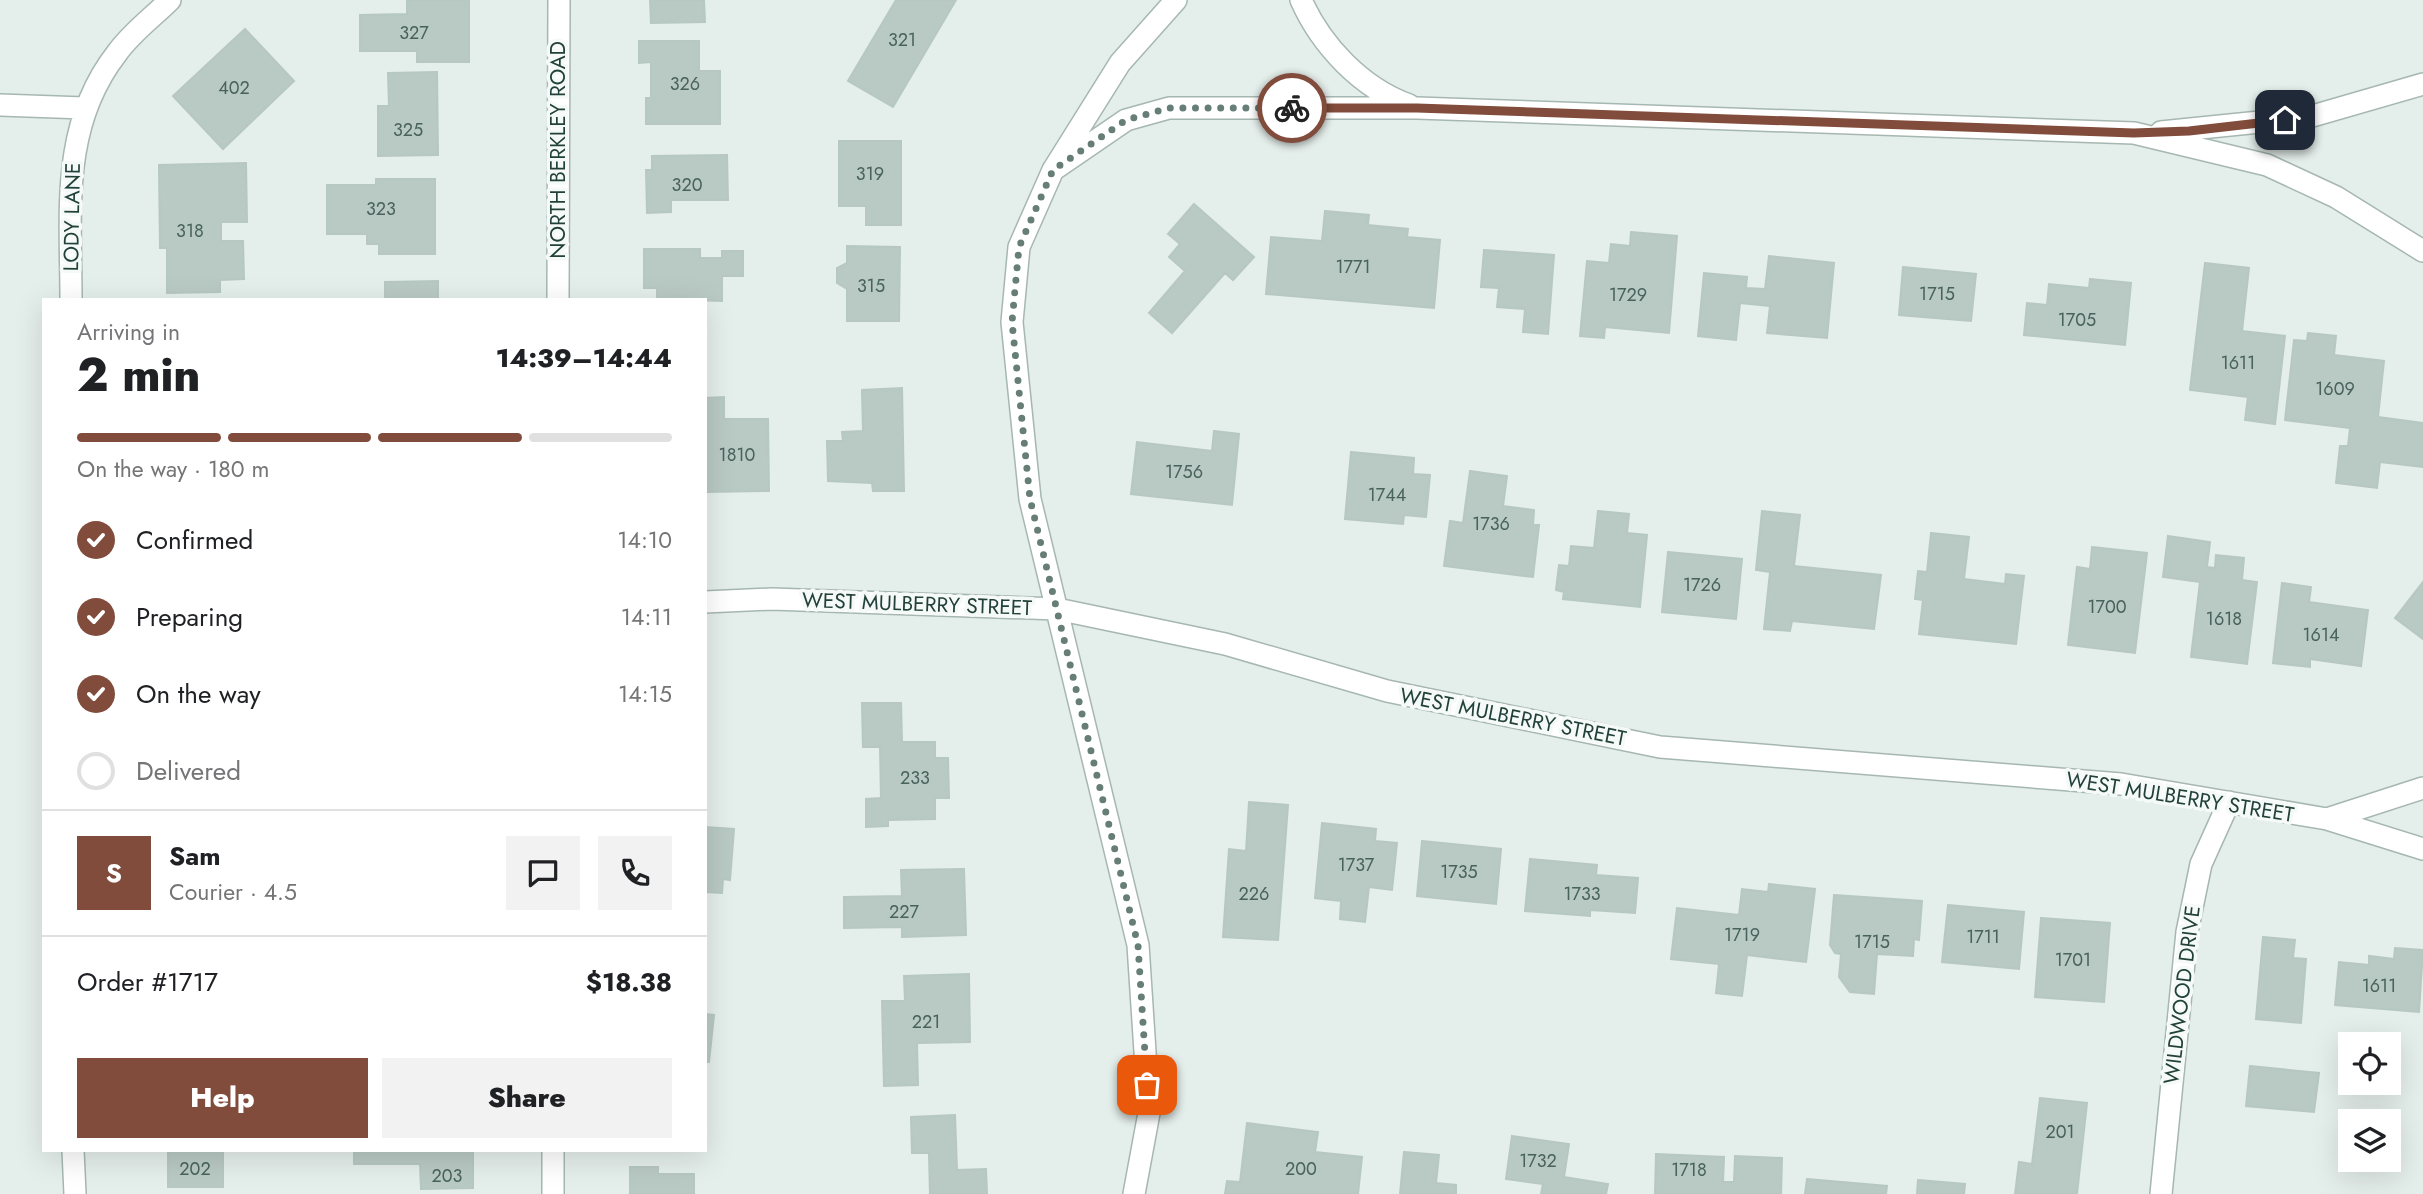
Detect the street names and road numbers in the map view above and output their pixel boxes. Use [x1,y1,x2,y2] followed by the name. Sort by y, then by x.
[543,41,573,259] street label: NORTH BERKLEY ROAD
[56,162,88,272] street label: LODY LANE
[801,585,1033,623] street label: WEST MULBERRY STREET
[1397,680,1629,754] street label: WEST MULBERRY STREET
[2064,764,2296,830] street label: WEST MULBERRY STREET
[2156,904,2208,1086] street label: WILDWOOD DRIVE

